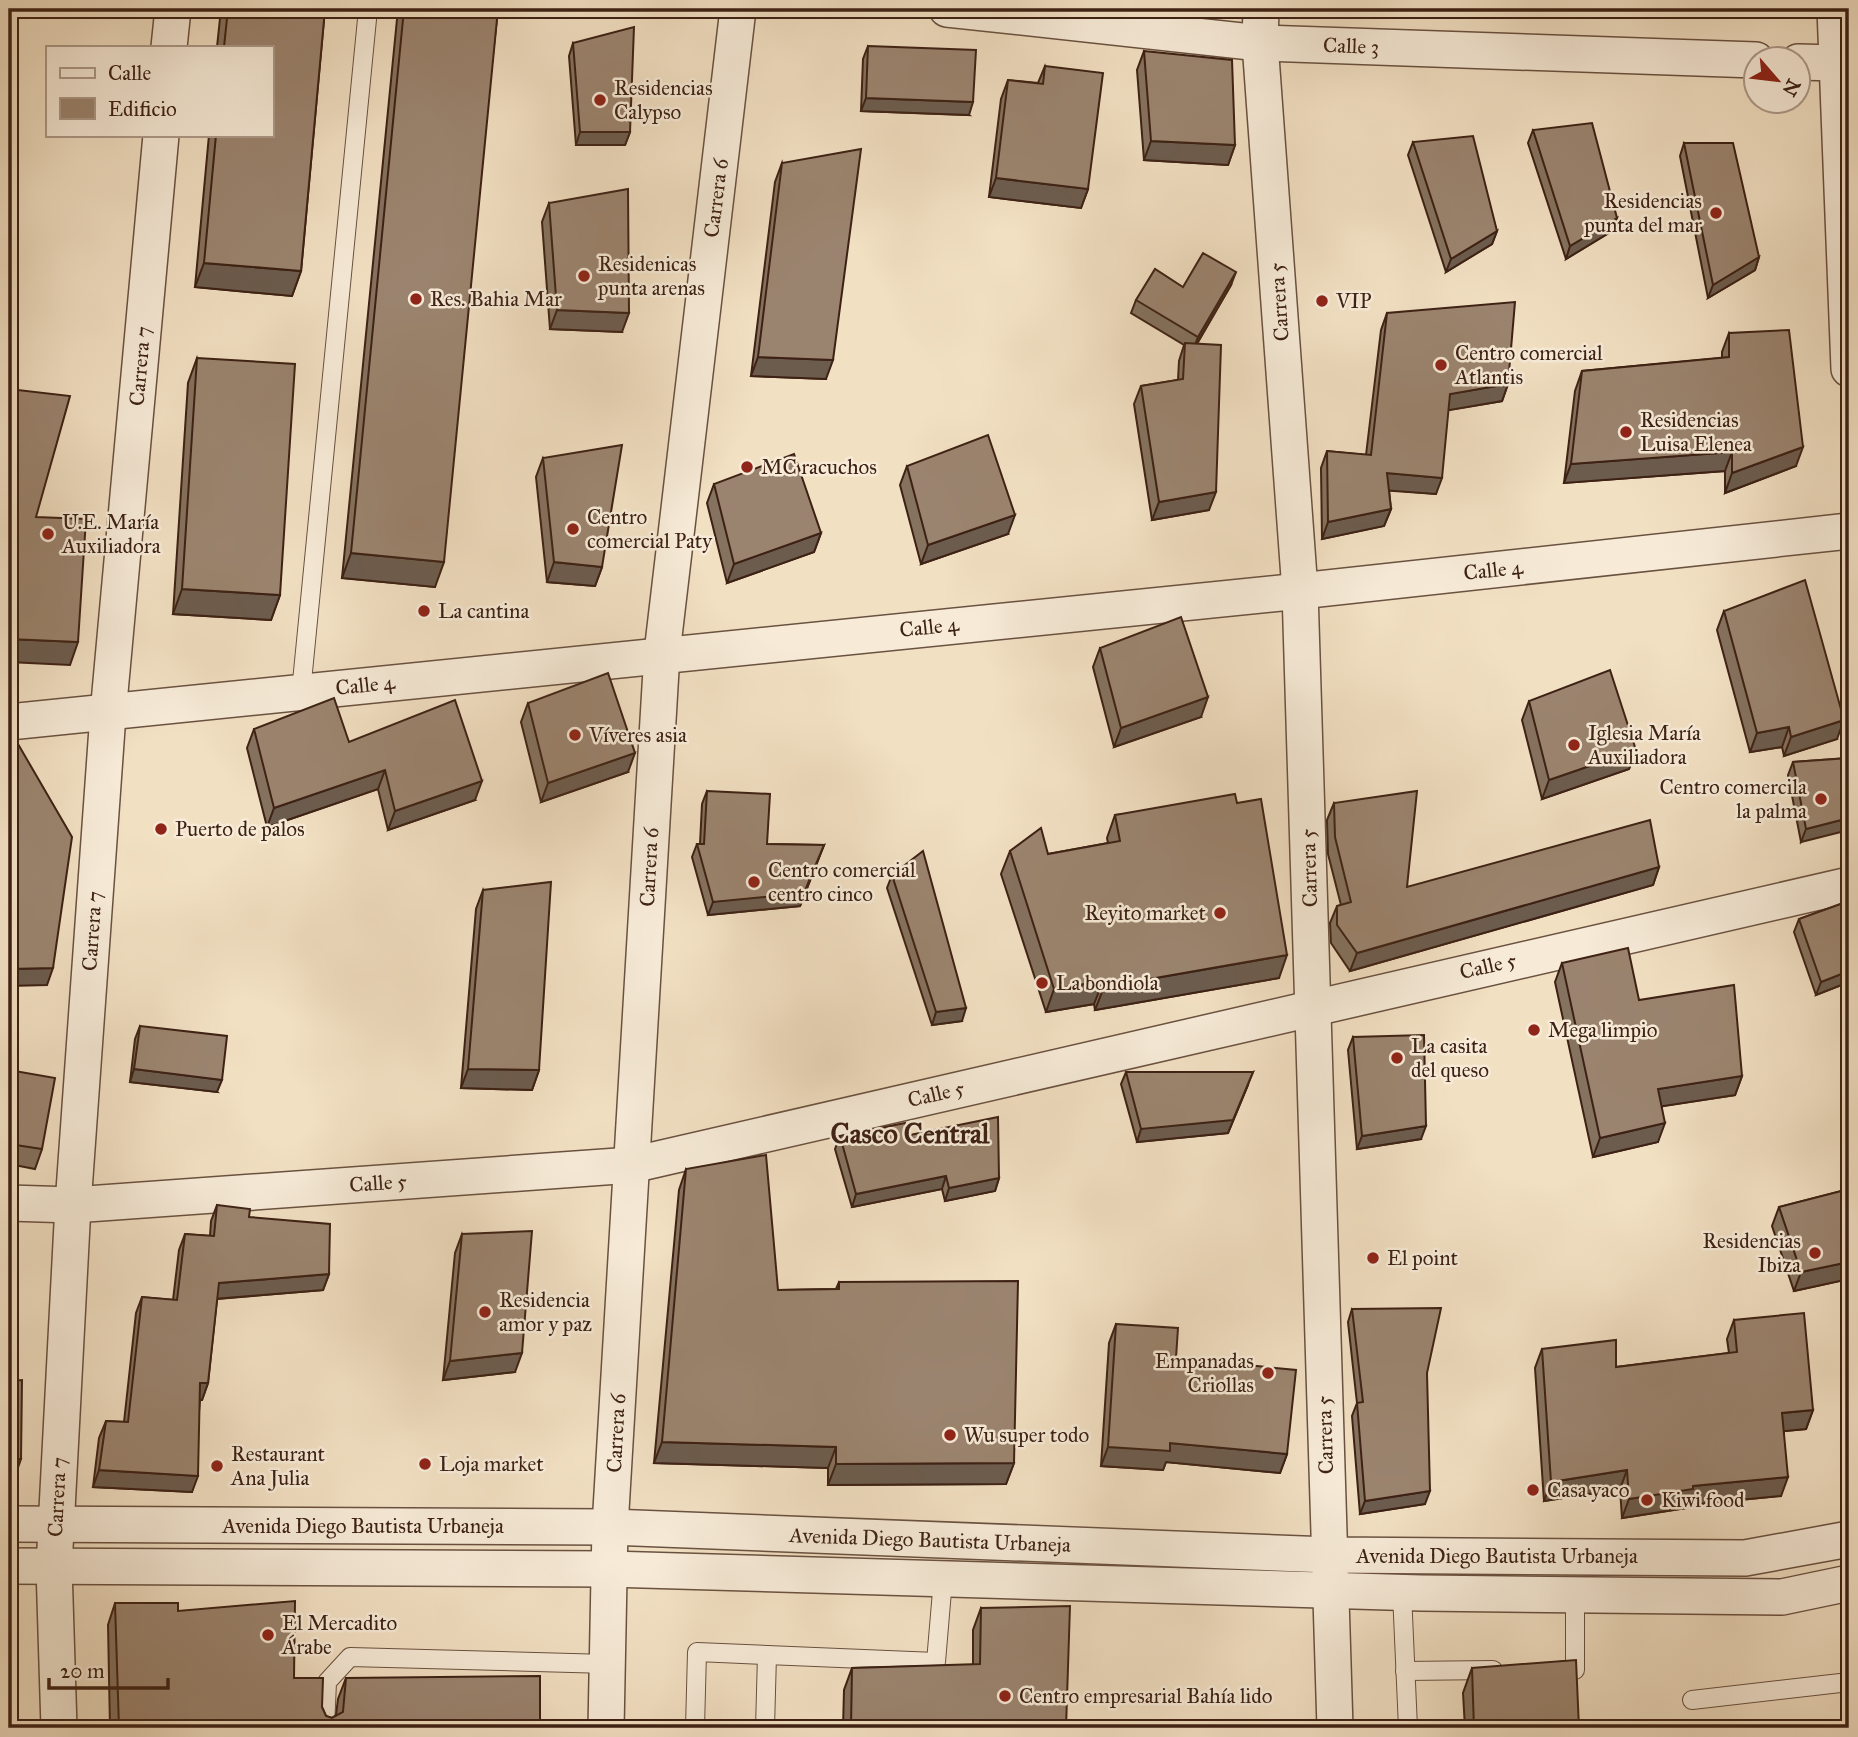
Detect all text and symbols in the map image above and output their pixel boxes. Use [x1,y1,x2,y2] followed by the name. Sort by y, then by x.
[1322,32,1380,60] street label: Calle 3
[46,46,273,136] legend
[1742,46,1812,116] north arrow
[108,60,151,86] text: Calle
[614,75,713,125] place label: Residencias Calypso
[1778,75,1806,100] text: N
[592,92,608,108] marker: Residencias Calypso
[108,96,177,122] text: Edificio
[698,156,734,239] street label: Carrera 6
[1583,188,1702,238] place label: Residencias punta del mar
[1708,205,1724,221] marker: Residencias punta del mar
[597,251,705,301] place label: Residenicas punta arenas
[1263,262,1295,342] street label: Carrera 5
[576,268,592,284] marker: Residenicas punta arenas
[430,286,562,312] place label: Res. Bahia Mar
[1335,288,1372,314] place label: VIP
[408,291,424,307] marker: Res. Bahia Mar
[1314,293,1330,309] marker: VIP
[124,325,156,407] street label: Carrera 7
[1454,340,1603,390] place label: Centro comercial Atlantis
[1433,357,1449,373] marker: Centro comercial Atlantis
[1640,407,1752,457] place label: Residencias Luisa Elenea
[1618,424,1634,440] marker: Residencias Luisa Elenea
[761,454,877,480] place label: MC racuchos
[739,459,755,475] marker: MC racuchos
[587,504,713,554] place label: Centro comercial Paty
[61,509,161,559] place label: U.E. María Auxiliadora
[565,521,581,537] marker: Centro comercial Paty
[40,526,56,542] marker: U.E. María Auxiliadora
[1462,554,1525,586] street label: Calle 4
[438,598,529,624] place label: La cantina
[416,603,432,619] marker: La cantina
[898,611,961,643] street label: Calle 4
[334,669,397,701] street label: Calle 4
[1587,720,1701,770] place label: Iglesia María Auxiliadora
[588,722,687,748] place label: Víveres asia
[567,727,583,743] marker: Víveres asia
[1566,737,1582,753] marker: Iglesia María Auxiliadora
[1659,774,1807,824] place label: Centro comercila la palma
[1813,791,1829,807] marker: Centro comercila la palma
[175,816,305,842] place label: Puerto de palos
[153,821,169,837] marker: Puerto de palos
[634,825,664,907] street label: Carrera 6
[1295,828,1323,908] street label: Carrera 5
[768,857,916,907] place label: Centro comercial centro cinco
[746,874,762,890] marker: Centro comercial centro cinco
[76,890,108,972] street label: Carrera 7
[1085,900,1207,926] place label: Reyito market
[1212,905,1228,921] marker: Reyito market
[1457,947,1519,985] street label: Calle 5
[1056,970,1159,996] place label: La bondiola
[1034,975,1050,991] marker: La bondiola
[1548,1017,1658,1043] place label: Mega limpio
[1526,1022,1542,1038] marker: Mega limpio
[1411,1033,1489,1083] place label: La casita del queso
[1389,1050,1405,1066] marker: La casita del queso
[905,1075,967,1113] street label: Calle 5
[831,1116,990,1151] district label: Casco Central
[348,1168,408,1198] street label: Calle 5
[1702,1228,1801,1278] place label: Residencias Ibiza
[1387,1245,1459,1271] place label: El point
[1807,1245,1823,1261] marker: Residencias Ibiza
[1365,1250,1381,1266] marker: El point
[499,1287,592,1337] place label: Residencia amor y paz
[477,1304,493,1320] marker: Residencia amor y paz
[1155,1348,1254,1398] place label: Empanadas Criollas
[1260,1365,1276,1381] marker: Empanadas Criollas
[601,1391,631,1473] street label: Carrera 6
[1311,1395,1339,1475] street label: Carrera 5
[964,1422,1090,1448] place label: Wu super todo
[942,1427,958,1443] marker: Wu super todo
[230,1441,326,1491] place label: Restaurant Ana Julia
[439,1451,544,1477] place label: Loja market
[42,1456,72,1538] street label: Carrera 7
[417,1456,433,1472] marker: Loja market
[209,1458,225,1474] marker: Restaurant Ana Julia
[1547,1477,1630,1503] place label: Casa yaco
[1525,1482,1541,1498] marker: Casa yaco
[1661,1487,1745,1513] place label: Kiwi food
[1639,1492,1655,1508] marker: Kiwi food
[221,1513,504,1539] street label: Avenida Diego Bautista Urbaneja
[788,1522,1071,1558] street label: Avenida Diego Bautista Urbaneja
[1355,1543,1638,1569] street label: Avenida Diego Bautista Urbaneja
[281,1610,398,1660] place label: El Mercadito Árabe
[260,1627,276,1643] marker: El Mercadito Árabe
[49,1646,168,1690] scale bar
[60,1658,105,1684] text: 20 m
[1019,1683,1273,1709] place label: Centro empresarial Bahía lido
[997,1688,1013,1704] marker: Centro empresarial Bahía lido

